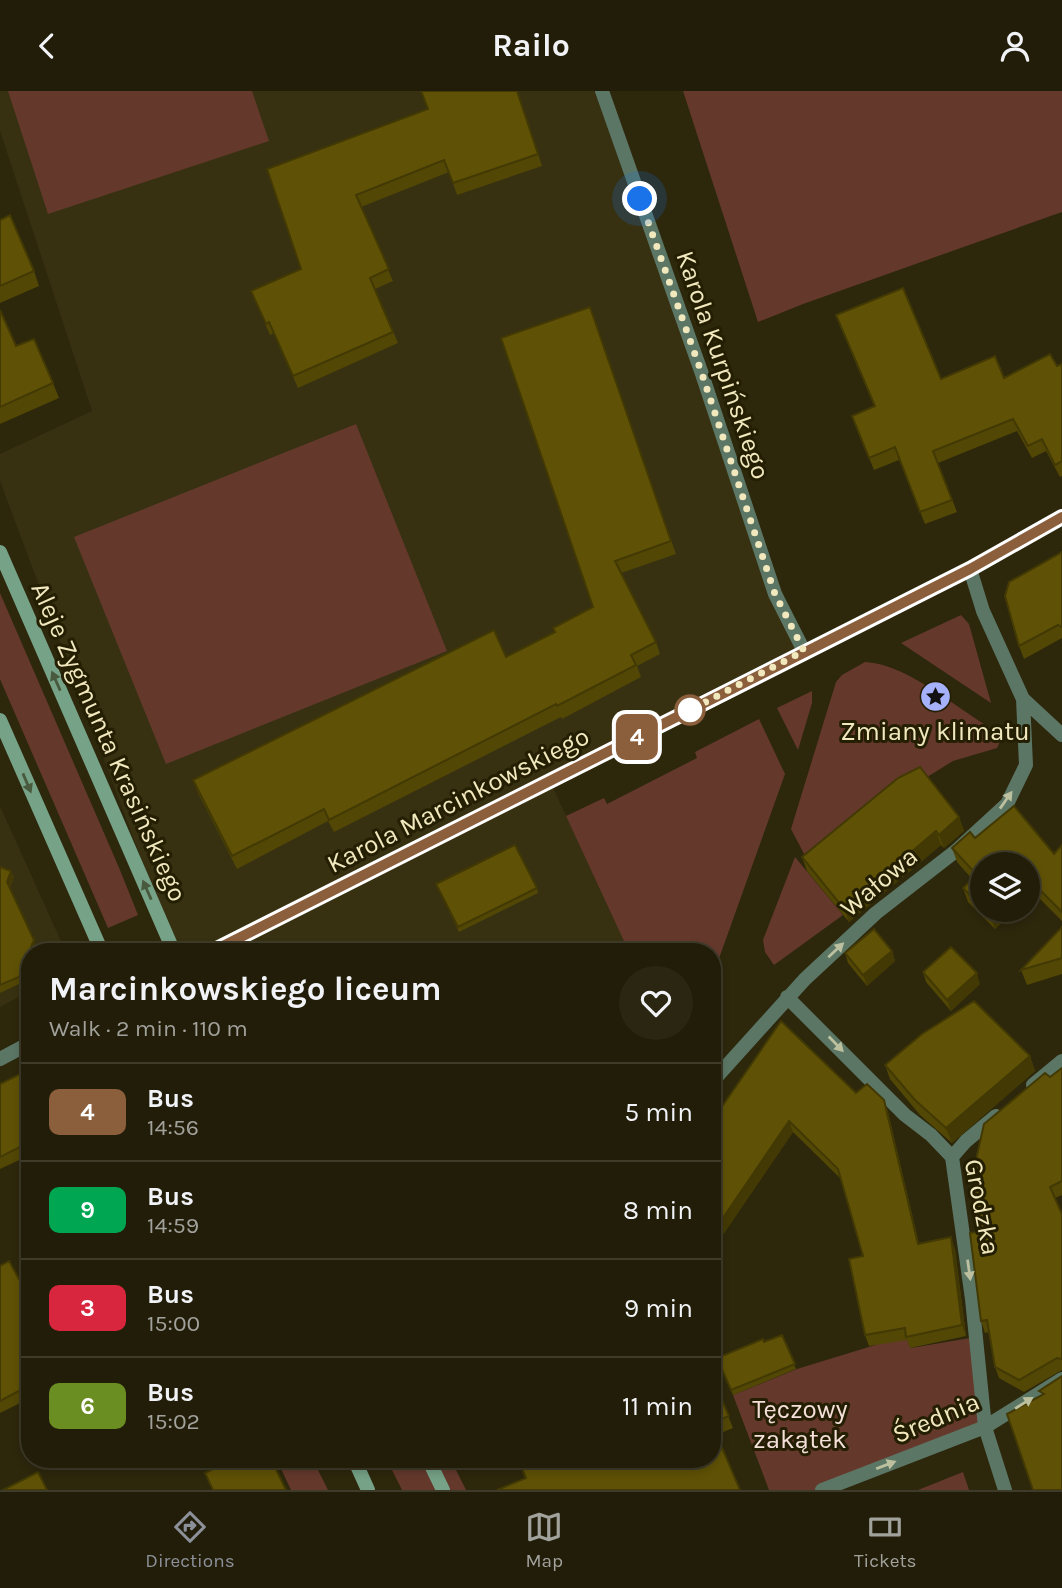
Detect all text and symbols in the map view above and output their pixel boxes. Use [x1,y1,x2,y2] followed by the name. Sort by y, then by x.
[28,27,66,65] icon: back
[492,27,570,64] text: Railo
[996,27,1034,65] icon: person
[622,181,657,216] your location
[669,247,777,483] street label: Karola Kurpińskiego
[24,578,194,906] street label: Aleje Zygmunta Krasińskiego
[50,671,62,691] one-way arrow
[918,679,952,713] place icon: Zmiany klimatu
[675,695,705,725] unlabelled marker
[614,714,660,760] line badge: 4
[840,716,1030,747] place label: Zmiany klimatu
[322,720,594,880] street label: Karola Marcinkowskiego
[630,723,644,751] text: 4
[22,772,33,793] one-way arrow
[999,791,1013,810] one-way arrow
[834,841,924,923] street label: Wałowa
[970,852,1040,922] map controls
[970,852,1040,922] button: layers
[141,879,152,900] one-way arrow
[827,943,844,959] one-way arrow
[619,966,693,1040] button: heart
[49,970,442,1008] text: Marcinkowskiego liceum
[49,1015,248,1042] text: Walk · 2 min · 110 m
[827,1036,844,1053] one-way arrow
[147,1083,194,1114] text: Bus
[624,1097,693,1128] text: 5 min
[80,1098,95,1126] text: 4
[147,1114,199,1141] text: 14:56
[958,1156,1006,1258] street label: Grodzka
[147,1181,194,1212] text: Bus
[623,1195,693,1226] text: 8 min
[80,1196,95,1224] text: 9
[147,1212,199,1239] text: 14:59
[963,1260,974,1282] one-way arrow
[147,1279,194,1310] text: Bus
[624,1293,693,1324] text: 9 min
[80,1294,95,1322] text: 3
[147,1310,200,1337] text: 15:00
[147,1377,194,1408] text: Bus
[887,1385,984,1450] street label: Średnia
[622,1391,693,1422] text: 11 min
[80,1392,95,1420] text: 6
[752,1394,848,1455] park label: Tęczowy zakątek
[1014,1396,1033,1409] one-way arrow
[147,1408,200,1435] text: 15:02
[876,1460,897,1471] one-way arrow
[145,1508,235,1572] tab: Directions
[525,1508,563,1572] tab: Map
[854,1508,917,1572] tab: Tickets

